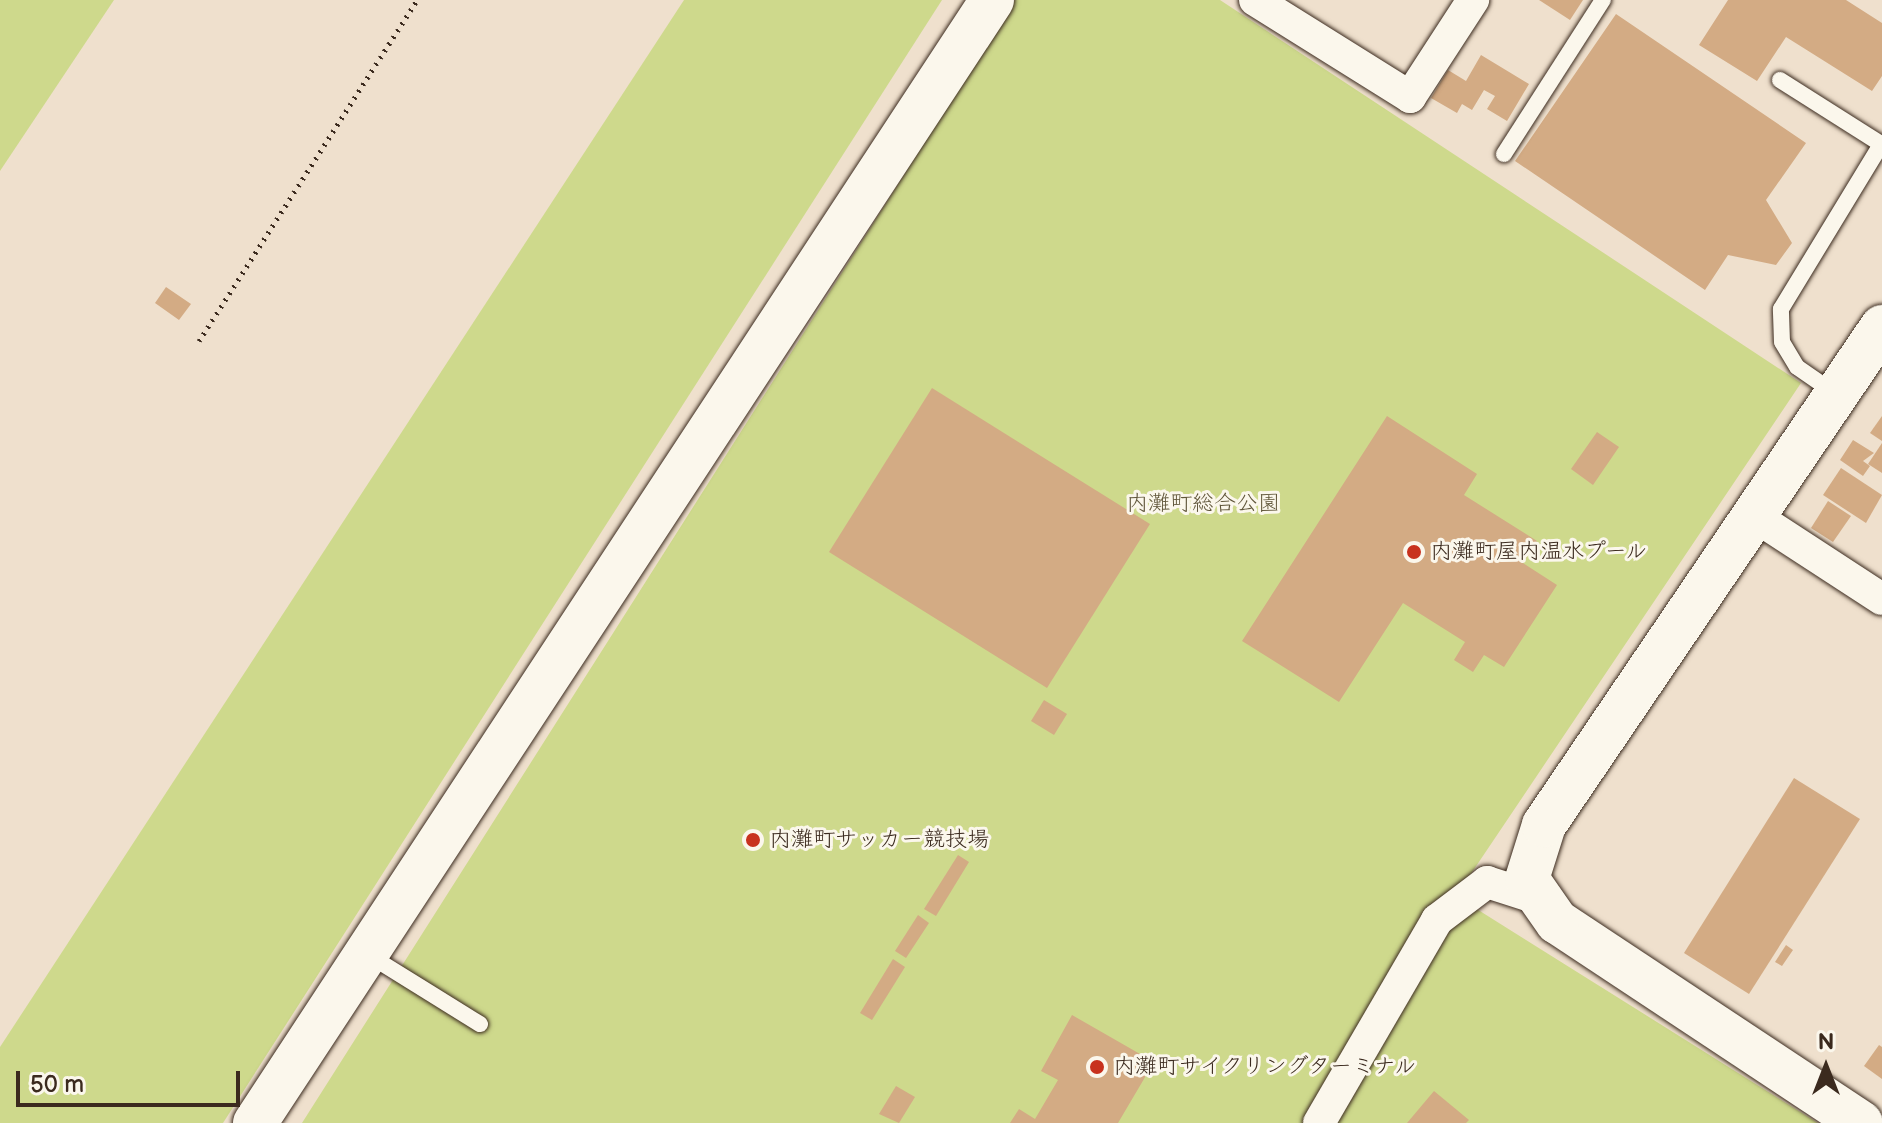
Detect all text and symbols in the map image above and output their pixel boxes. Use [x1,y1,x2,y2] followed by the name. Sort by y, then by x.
[1126,491,1280,517] park label: 内灘町総合公園
[1430,539,1649,565] place label: 内灘町屋内温水プール
[1405,543,1423,561] marker: 内灘町屋内温水プール
[769,827,989,853] place label: 内灘町サッカー競技場
[744,831,762,849] marker: 内灘町サッカー競技場
[1786,1027,1866,1107] north arrow
[1818,1029,1834,1056] text: N
[1113,1054,1421,1080] place label: 内灘町サイクリングターミナル
[20,1055,244,1105] scale bar
[1088,1058,1106,1076] marker: 内灘町サイクリングターミナル
[30,1070,84,1099] text: 50 m

